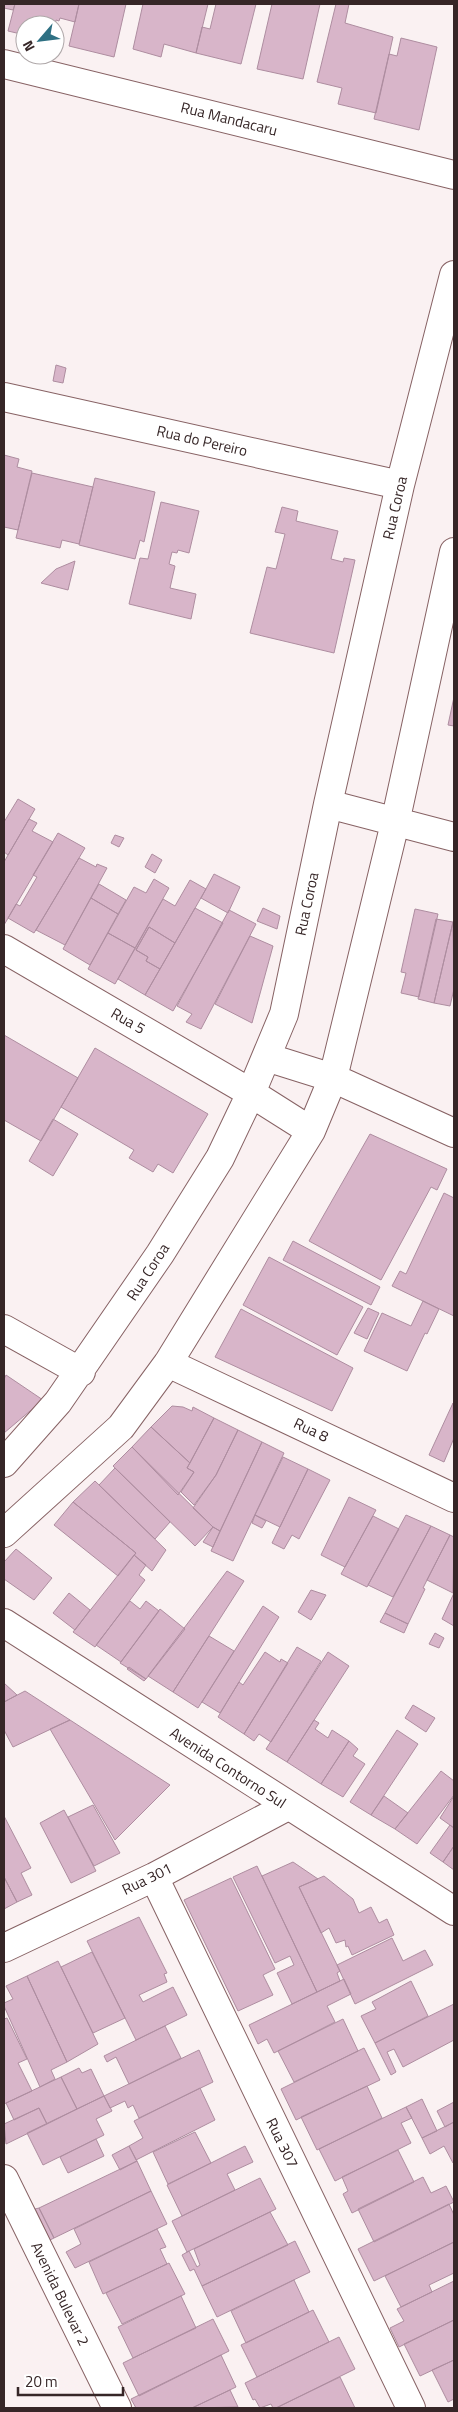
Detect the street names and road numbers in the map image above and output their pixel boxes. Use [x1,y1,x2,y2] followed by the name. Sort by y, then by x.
[178,95,280,142] street label: Rua Mandacaru
[155,419,250,462] street label: Rua do Pereiro
[376,473,413,542] street label: Rua Coroa
[289,870,325,938] street label: Rua Coroa
[107,1002,150,1040] street label: Rua 5
[120,1238,175,1305] street label: Rua Coroa
[290,1411,333,1448] street label: Rua 8
[166,1721,291,1814] street label: Avenida Contorno Sul
[118,1857,176,1901] street label: Rua 301
[260,2114,304,2172] street label: Rua 307
[25,2238,96,2350] street label: Avenida Bulevar 2

